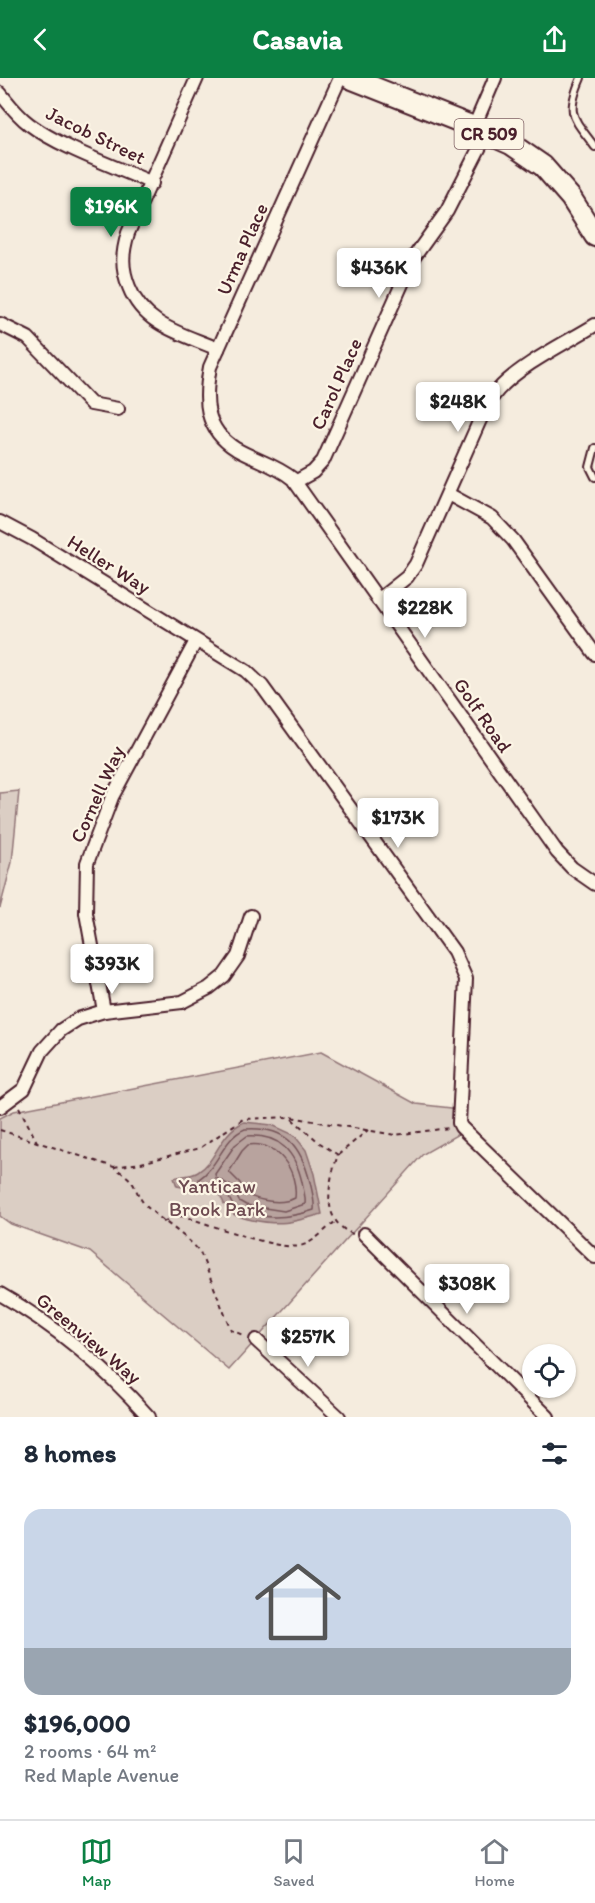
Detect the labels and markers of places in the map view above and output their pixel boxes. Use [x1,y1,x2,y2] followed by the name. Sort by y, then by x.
[69,187,153,238] pin: $196K
[337,248,421,299] pin: $436K
[416,382,500,433] pin: $248K
[383,588,467,639] pin: $228K
[356,798,440,849] pin: $173K
[70,944,154,995] pin: $393K
[425,1264,509,1315] pin: $308K
[266,1317,350,1368] pin: $257K

